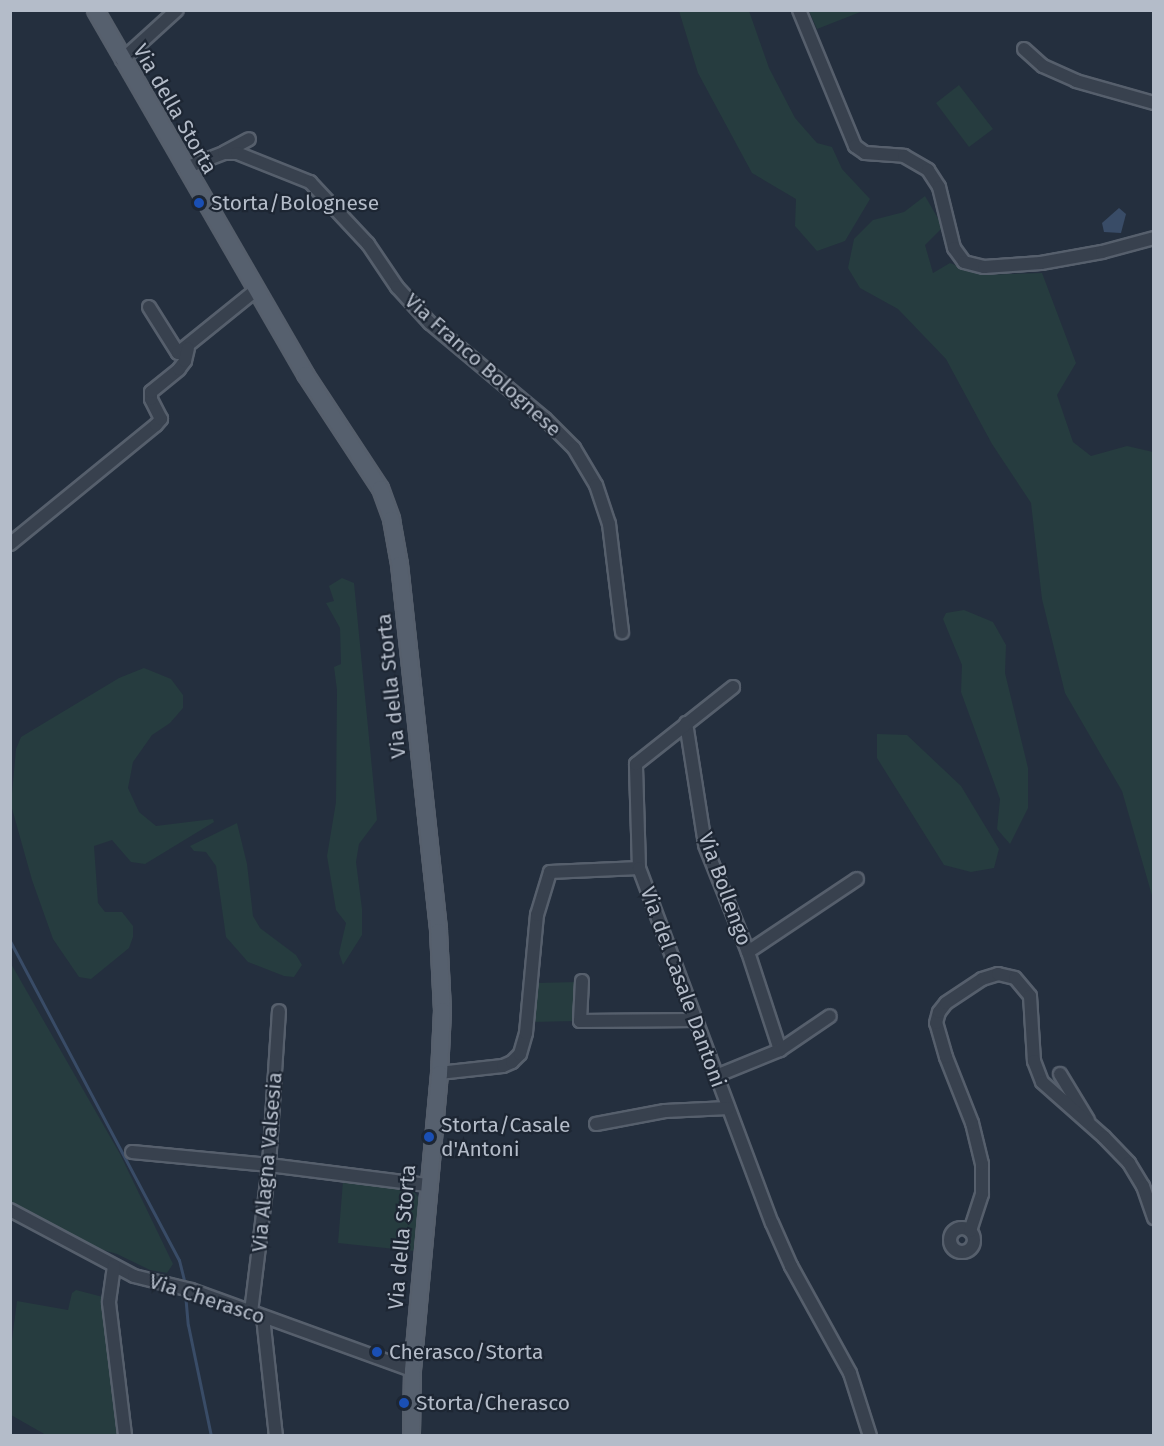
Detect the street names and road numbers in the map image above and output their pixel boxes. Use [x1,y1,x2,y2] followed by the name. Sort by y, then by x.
[128,40,222,178] street label: Via della Storta
[400,288,566,442] street label: Via Franco Bolognese
[371,612,411,760] street label: Via della Storta
[693,829,757,949] street label: Via Bollengo
[635,883,731,1091] street label: Via del Casale Dantoni
[247,1071,287,1253] street label: Via Alagna Valsesia
[383,1163,421,1311] street label: Via della Storta
[146,1268,268,1330] street label: Via Cherasco

